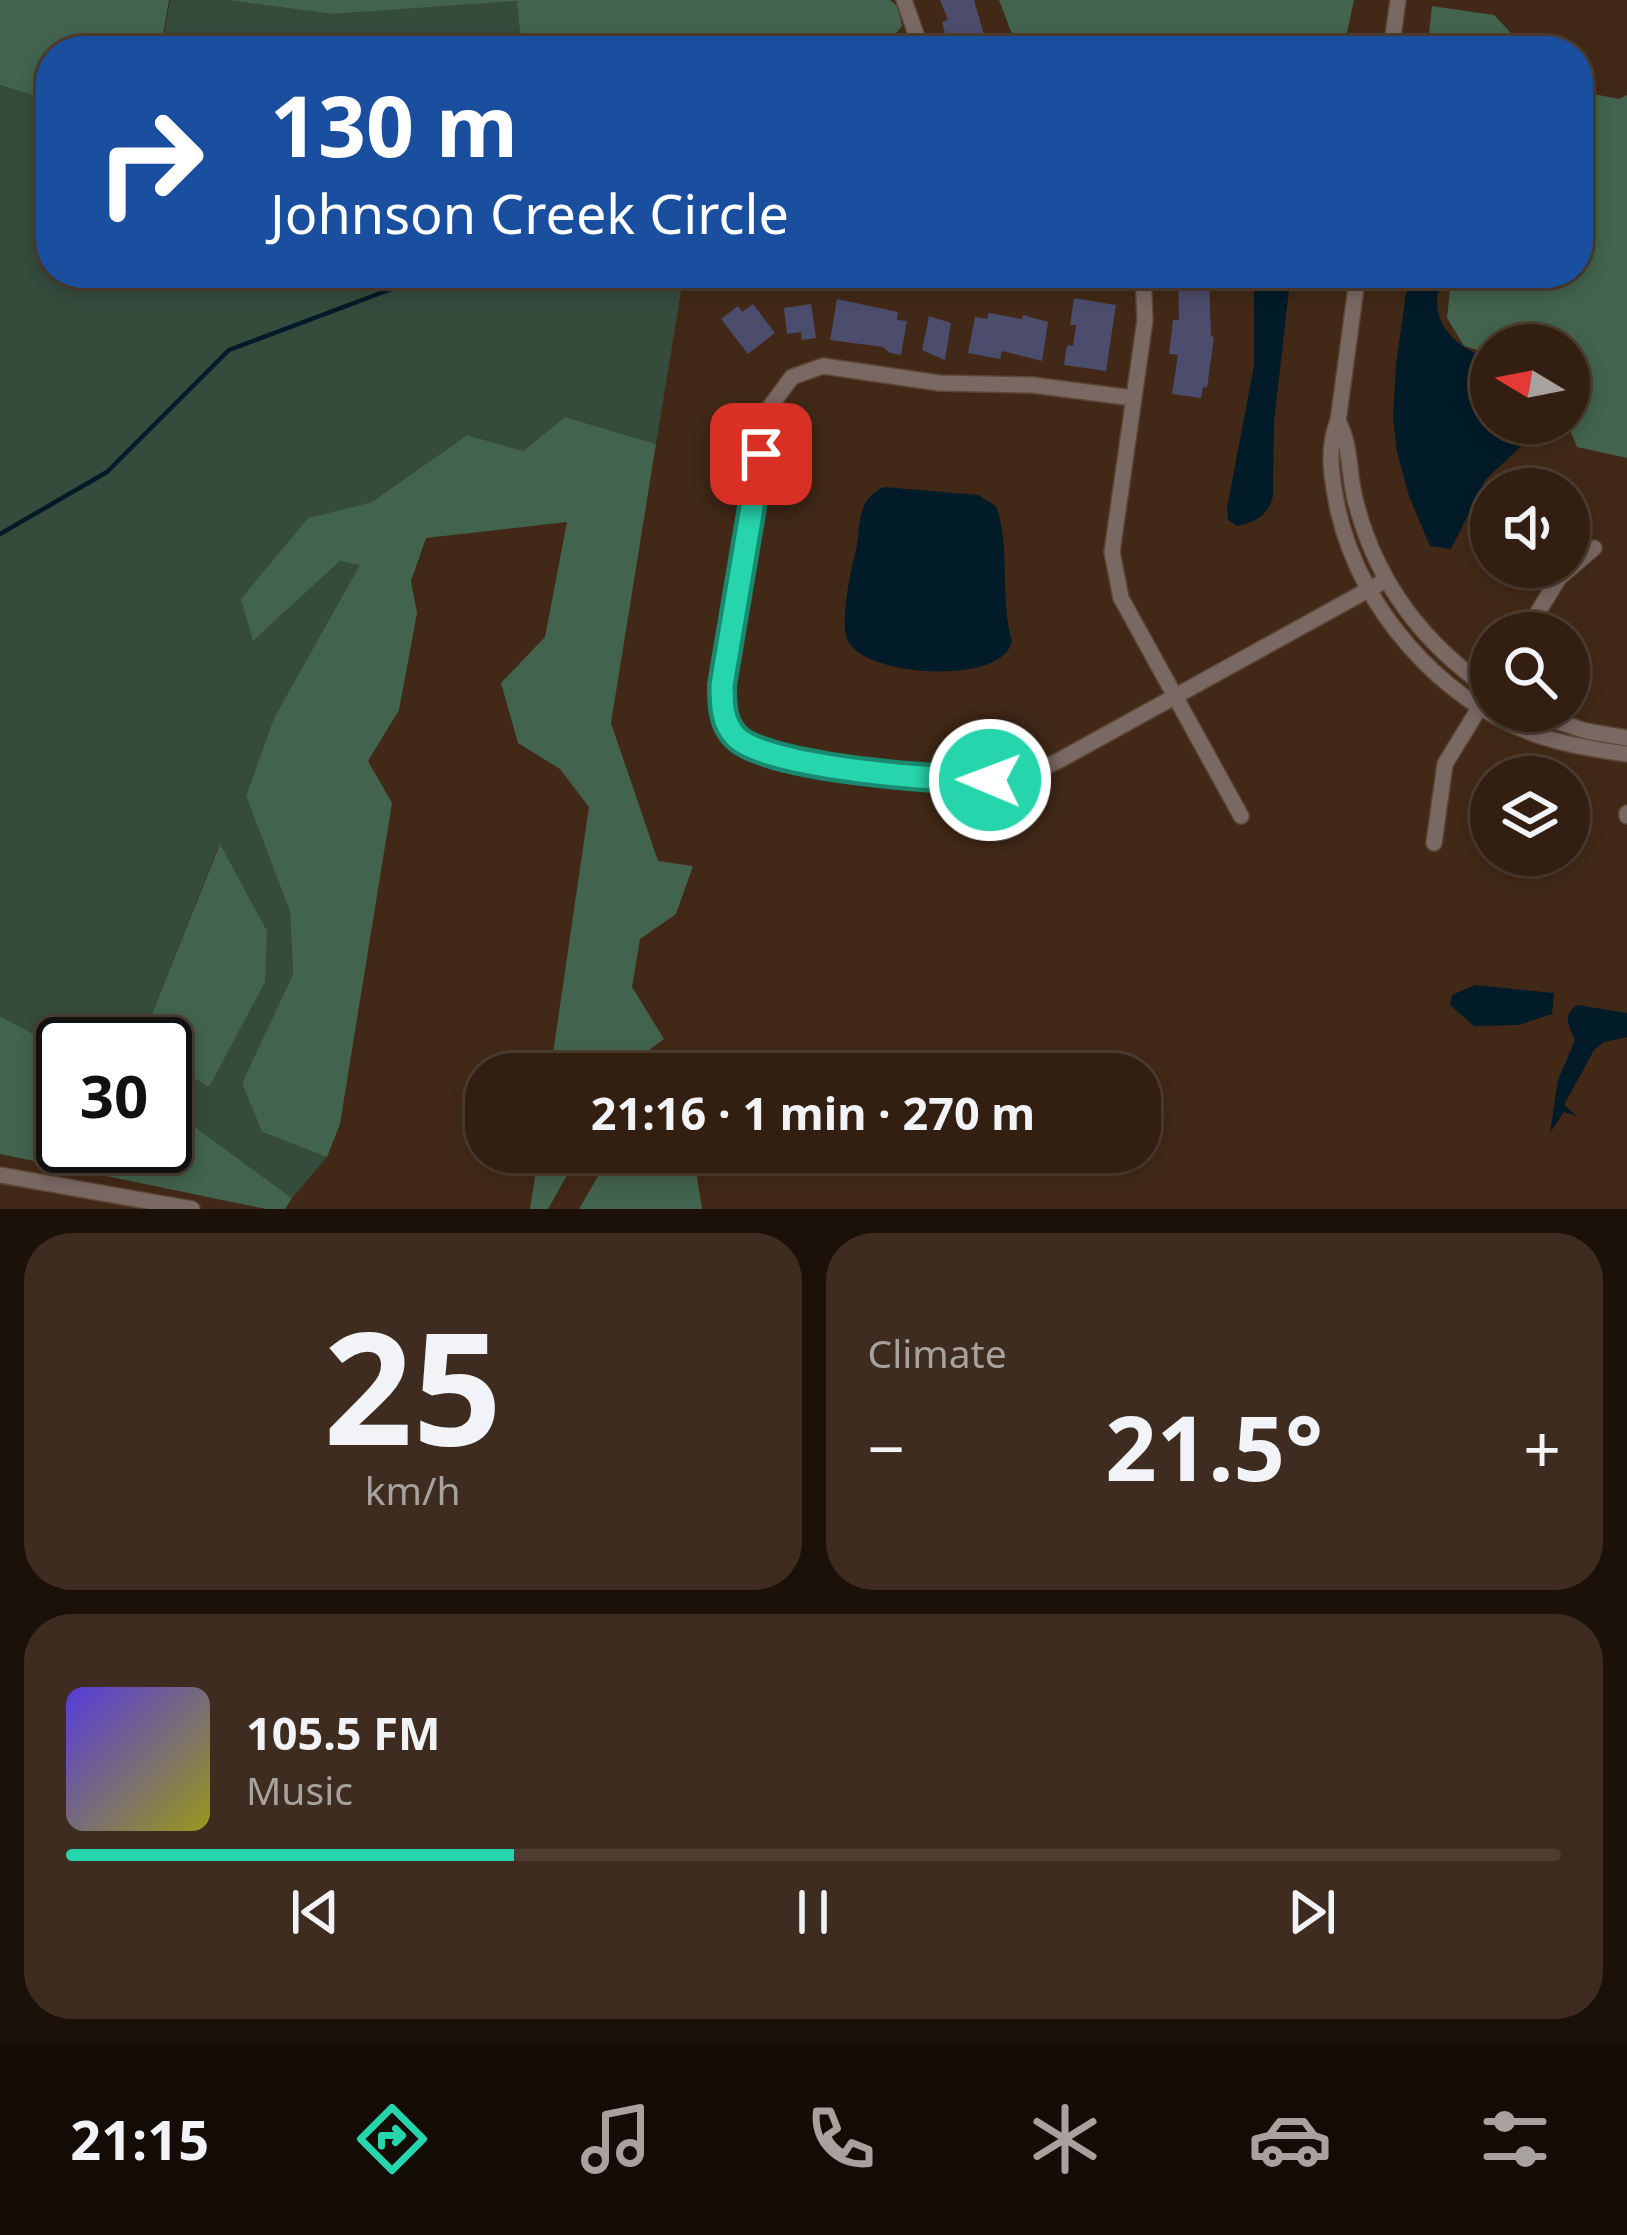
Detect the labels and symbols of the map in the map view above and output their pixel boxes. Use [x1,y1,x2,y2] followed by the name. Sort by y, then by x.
[1470,324,1590,444] north arrow
[710,403,812,505] pin
[927,717,1053,843] position arrow
[36,1017,192,1173] speed limit sign: 30

